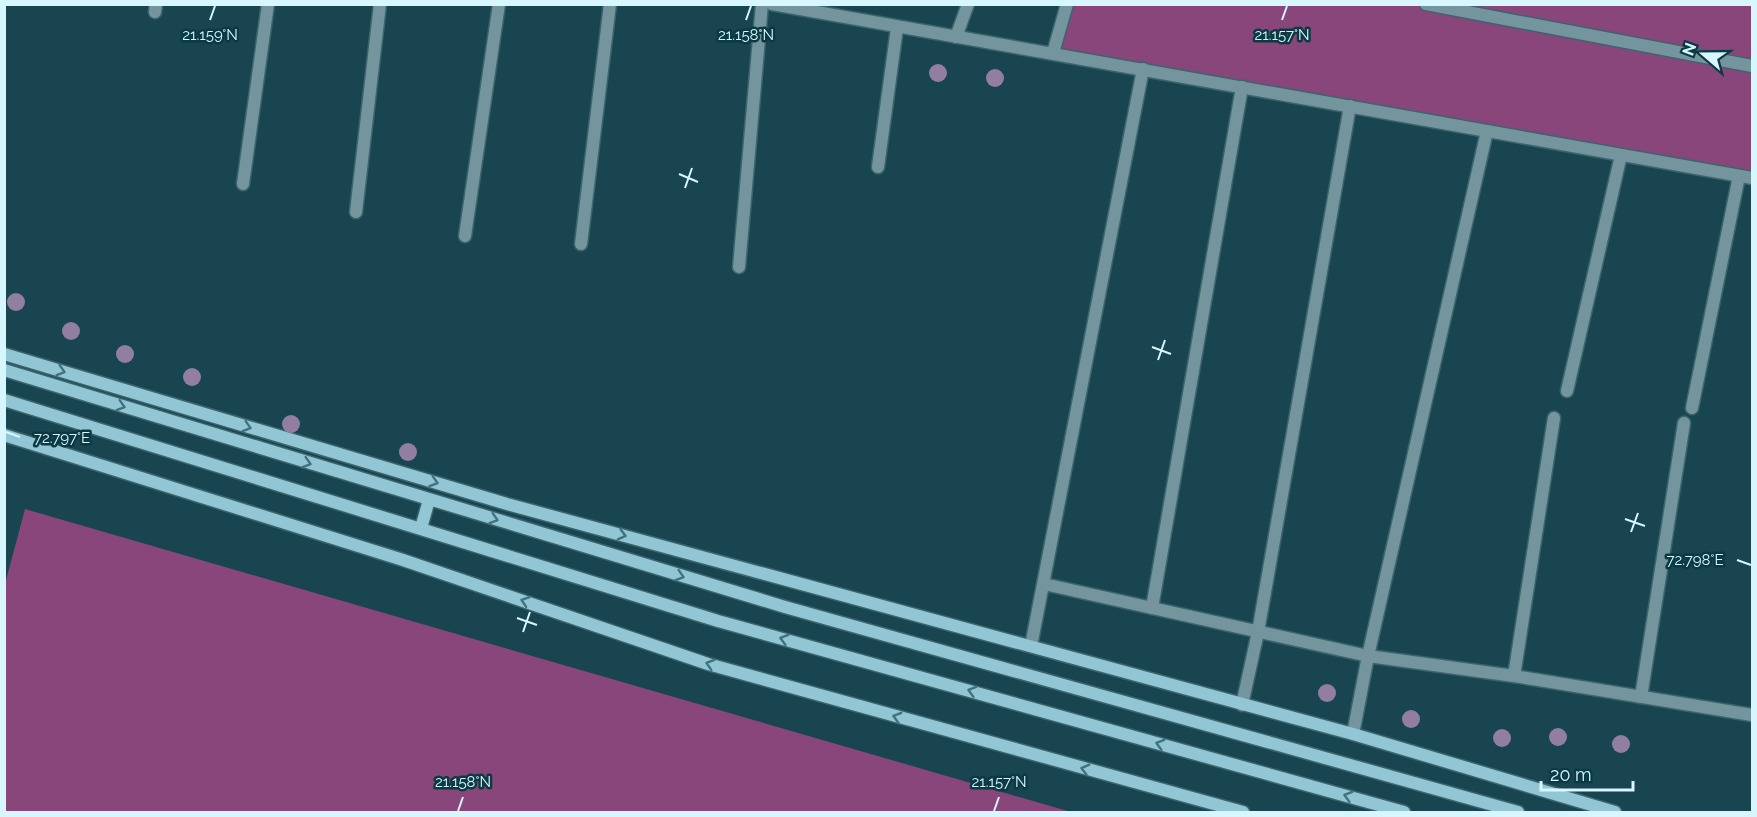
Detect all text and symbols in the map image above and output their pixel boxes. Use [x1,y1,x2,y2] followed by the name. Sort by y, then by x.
[1673,24,1733,84] north arrow
[182,26,238,44] text: 21.159°N
[718,26,774,44] text: 21.158°N
[1254,26,1310,44] text: 21.157°N
[1678,40,1700,58] text: N
[55,364,66,376] one-way arrow
[115,399,126,411] one-way arrow
[242,420,252,432] one-way arrow
[34,429,90,447] text: 72.797°E
[301,456,312,468] one-way arrow
[428,475,439,487] one-way arrow
[488,512,499,524] one-way arrow
[616,528,627,540] one-way arrow
[1666,551,1724,569] text: 72.798°E
[674,569,685,581] one-way arrow
[520,596,531,609] one-way arrow
[780,634,790,646] one-way arrow
[705,659,716,671] one-way arrow
[967,686,978,698] one-way arrow
[892,712,903,724] one-way arrow
[1155,739,1166,751] one-way arrow
[1541,754,1632,792] scale bar
[1080,764,1090,777] one-way arrow
[1550,764,1592,785] text: 20 m
[435,773,491,791] text: 21.158°N
[971,773,1027,791] text: 21.157°N
[1343,791,1354,803] one-way arrow

